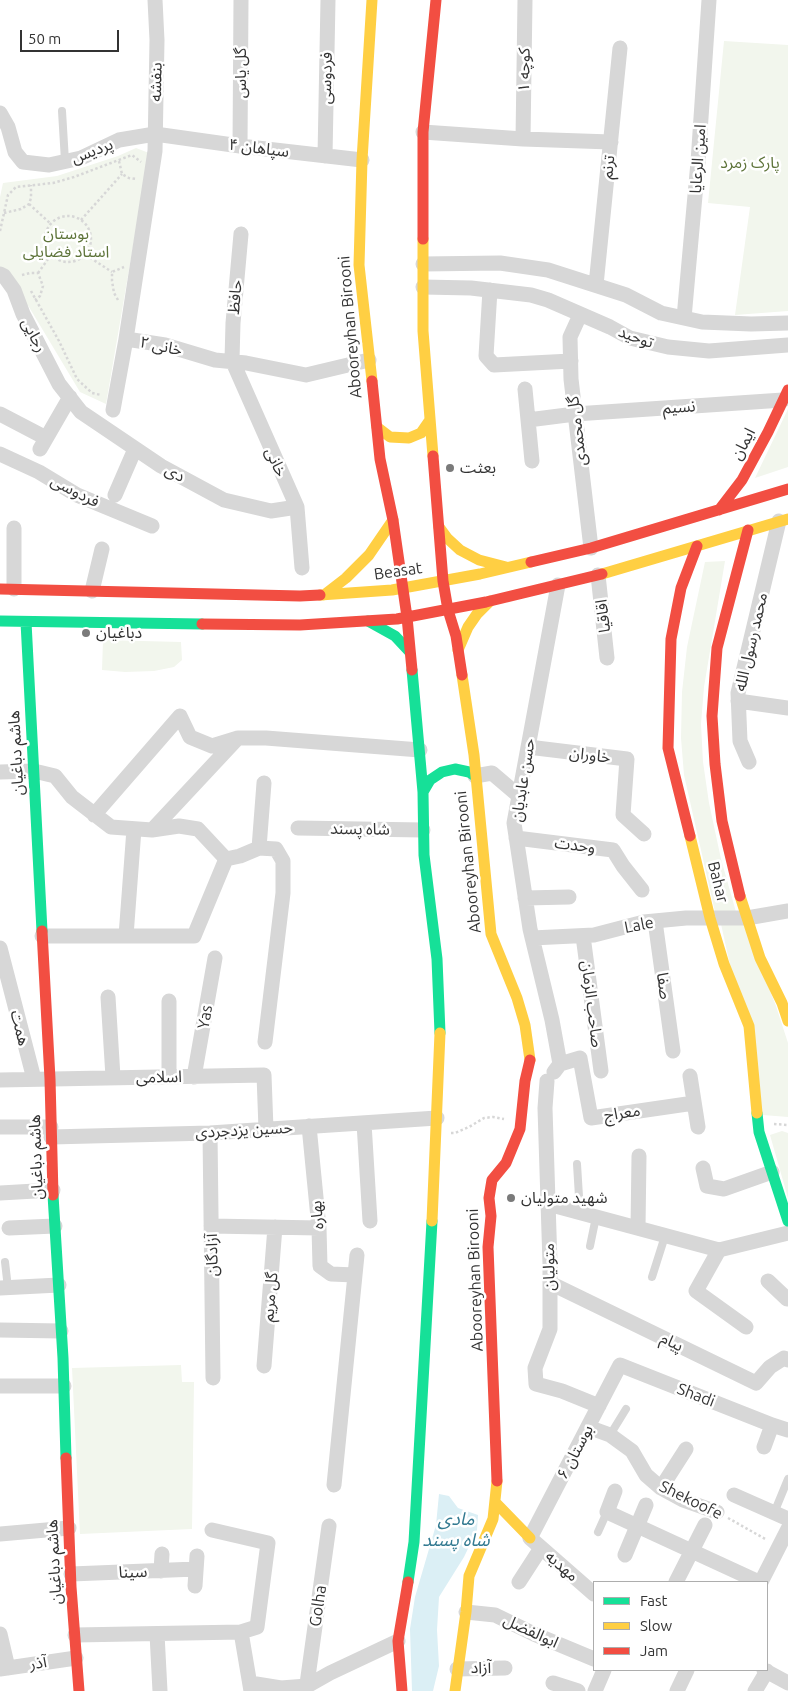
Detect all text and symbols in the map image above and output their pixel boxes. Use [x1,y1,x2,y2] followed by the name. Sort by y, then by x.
[22,20,121,52] scale bar
[28,30,61,47] text: 50 m
[231,48,251,98] street label: گل یاس
[514,48,534,92] street label: کوچه ۱
[316,52,336,104] street label: فردوسی
[146,62,166,102] street label: بنفشه
[686,124,710,194] street label: امین الرعایا
[68,134,116,168] street label: پردیس
[228,135,290,161] street label: سپاهان ۴
[720,153,780,173] park label: پارک زمرد
[597,154,619,180] street label: ترنم
[23,224,109,262] park label: بوستان استاد فضایلی
[334,255,366,399] street label: Abooreyhan Birooni
[224,279,246,315] street label: حافظ
[17,315,51,355] street label: رجایی
[616,322,656,352] street label: توحید
[138,332,184,360] street label: خانی ۲
[563,395,591,467] street label: گل محمدی
[662,396,696,418] street label: نسیم
[727,425,759,463] street label: ایمان
[261,444,291,480] street label: خانی
[460,458,496,478] place label: بعثت
[162,460,188,486] street label: دی
[444,462,456,474] marker: بعثت
[47,471,103,511] street label: فردوسی
[373,558,423,584] street label: Beasat
[730,591,772,693] street label: محمد رسول الله
[591,598,615,634] street label: اقاقیا
[96,623,142,643] place label: دباغیان
[80,627,92,639] marker: دباغیان
[4,710,28,796] street label: هاشم دباغیان
[507,737,539,823] street label: حسن عابدیان
[568,743,612,767] street label: خاوران
[451,790,485,934] street label: Abooreyhan Birooni
[330,819,390,839] street label: شاه پسند
[553,833,597,857] street label: وحدت
[704,859,732,905] street label: Bahar
[623,913,655,937] street label: Lale
[577,959,607,1049] street label: صاحب الزمان
[653,971,675,1001] street label: صفا
[193,1004,217,1030] street label: Yas
[6,1008,34,1048] street label: همت
[136,1067,182,1087] street label: اسلامی
[602,1101,642,1125] street label: معراج
[25,1114,47,1200] street label: هاشم دباغیان
[195,1118,293,1142] street label: حسین یزدجردی
[521,1188,607,1208] place label: شهید متولیان
[505,1192,517,1204] marker: شهید متولیان
[306,1200,328,1230] street label: بهاره
[463,1208,487,1352] street label: Abooreyhan Birooni
[202,1233,222,1277] street label: آزادگان
[539,1243,559,1291] street label: متولیان
[258,1271,282,1323] street label: گل مریم
[657,1328,687,1356] street label: پیام
[674,1379,718,1411] street label: Shadi
[553,1422,597,1482] street label: بوستان ۶
[656,1477,726,1523] street label: Shekoofe
[422,1508,490,1550] water label: مادی شاه پسند
[42,1519,66,1605] street label: هاشم دباغیان
[542,1546,582,1586] street label: مهدیه
[118,1562,148,1582] street label: سینا
[593,1581,768,1671] legend
[306,1584,330,1628] street label: Golha
[640,1592,667,1609] text: Fast
[500,1610,562,1652] street label: ابوالفضل
[640,1617,672,1634] text: Slow
[640,1642,668,1659] text: Jam
[28,1652,48,1674] street label: آذر
[471,1658,491,1678] street label: آزاد

